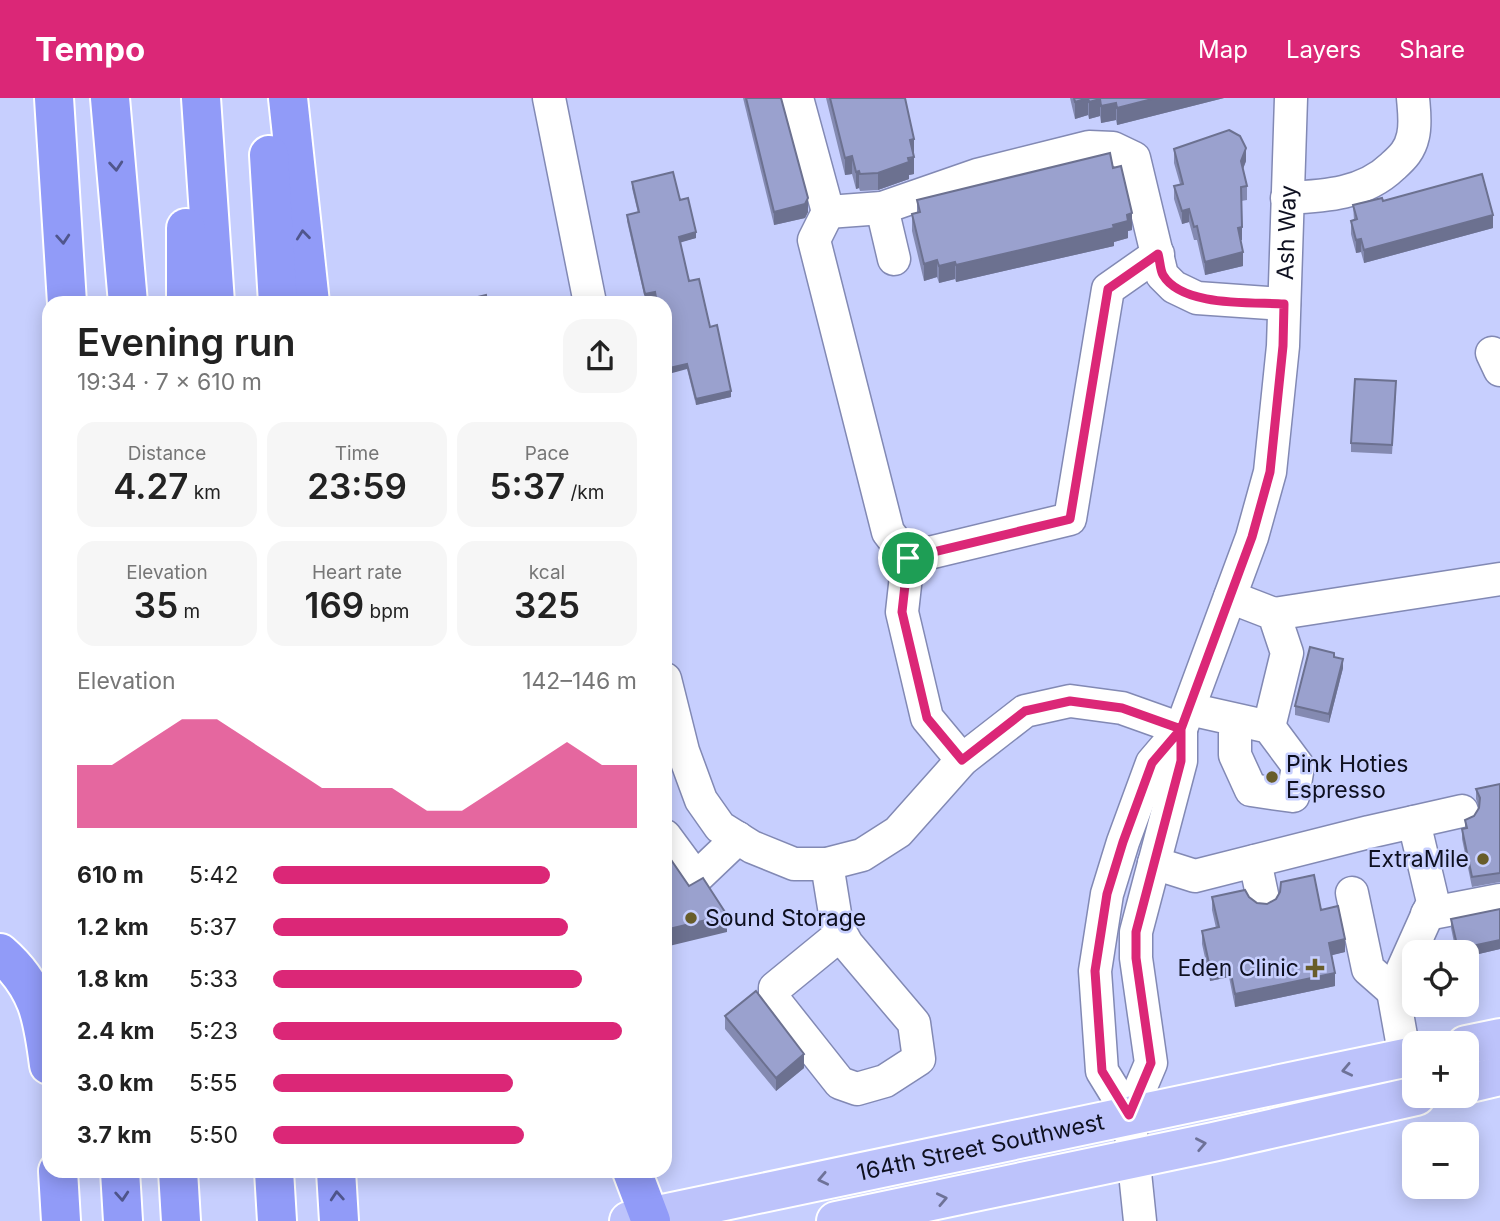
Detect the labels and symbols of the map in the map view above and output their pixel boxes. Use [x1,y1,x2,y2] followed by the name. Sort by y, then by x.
[108,161,123,172] one-way arrow
[1271,184,1302,280] street label: Ash Way
[295,229,310,241] one-way arrow
[55,234,70,245] one-way arrow
[878,528,938,588] pin
[1286,750,1408,804] place label: Pink Hoties Espresso
[1264,769,1280,785] marker: Pink Hoties Espresso
[1368,845,1469,873] place label: ExtraMile
[1475,851,1491,867] marker: ExtraMile
[705,904,866,932] place label: Sound Storage
[683,910,699,926] marker: Sound Storage
[1177,954,1299,982] place label: Eden Clinic
[1305,958,1325,978] marker: Eden Clinic
[1341,1061,1353,1076] one-way arrow
[854,1107,1107,1187] street label: 164th Street Southwest
[1195,1138,1207,1153] one-way arrow
[817,1171,829,1186] one-way arrow
[330,1190,345,1201] one-way arrow
[114,1191,129,1202] one-way arrow
[936,1192,948,1207] one-way arrow

